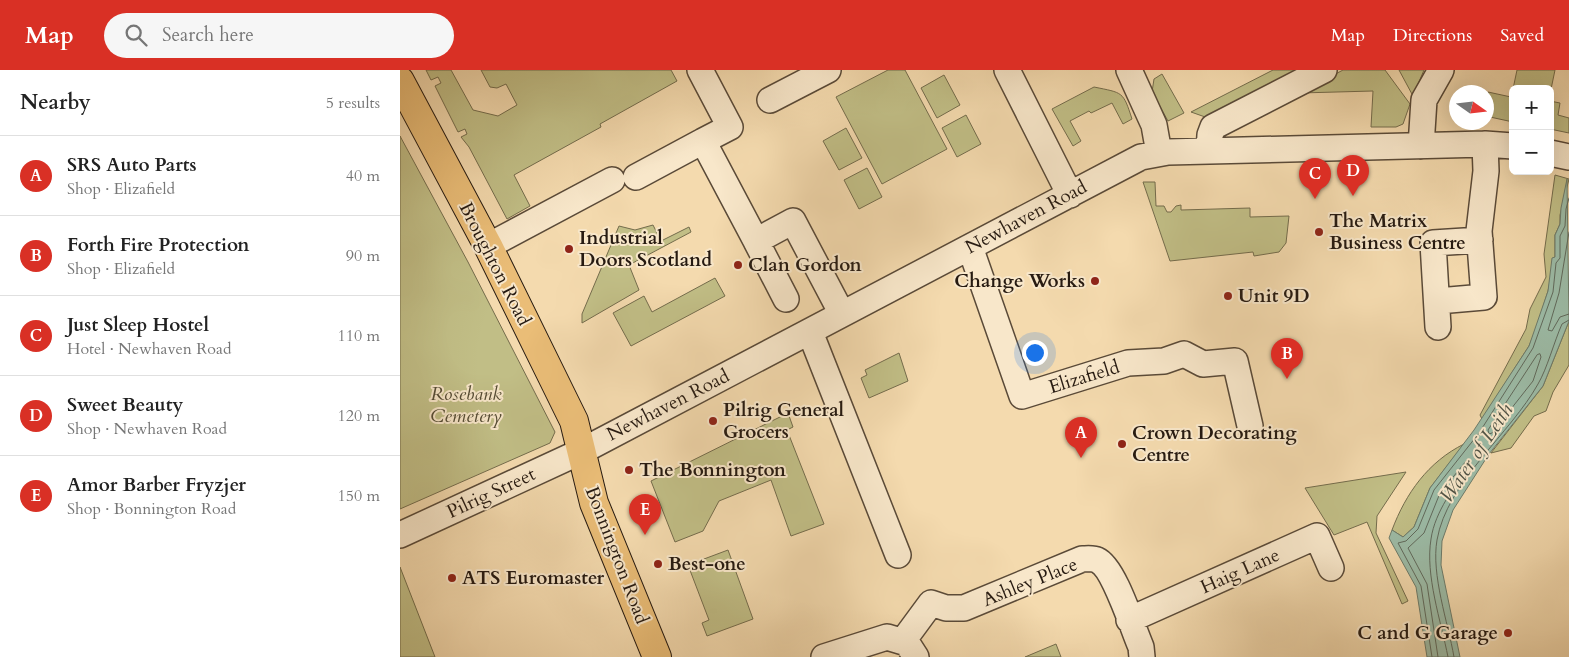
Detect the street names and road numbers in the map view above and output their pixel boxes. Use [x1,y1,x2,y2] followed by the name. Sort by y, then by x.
[960,174,1092,260] street label: Newhaven Road
[453,198,537,330] street label: Broughton Road
[1045,354,1123,400] street label: Elizafield
[602,363,734,447] street label: Newhaven Road
[442,461,540,525] street label: Pilrig Street
[579,482,655,628] street label: Bonnington Road
[1196,542,1284,600] street label: Haig Lane
[979,551,1081,613] street label: Ashley Place

